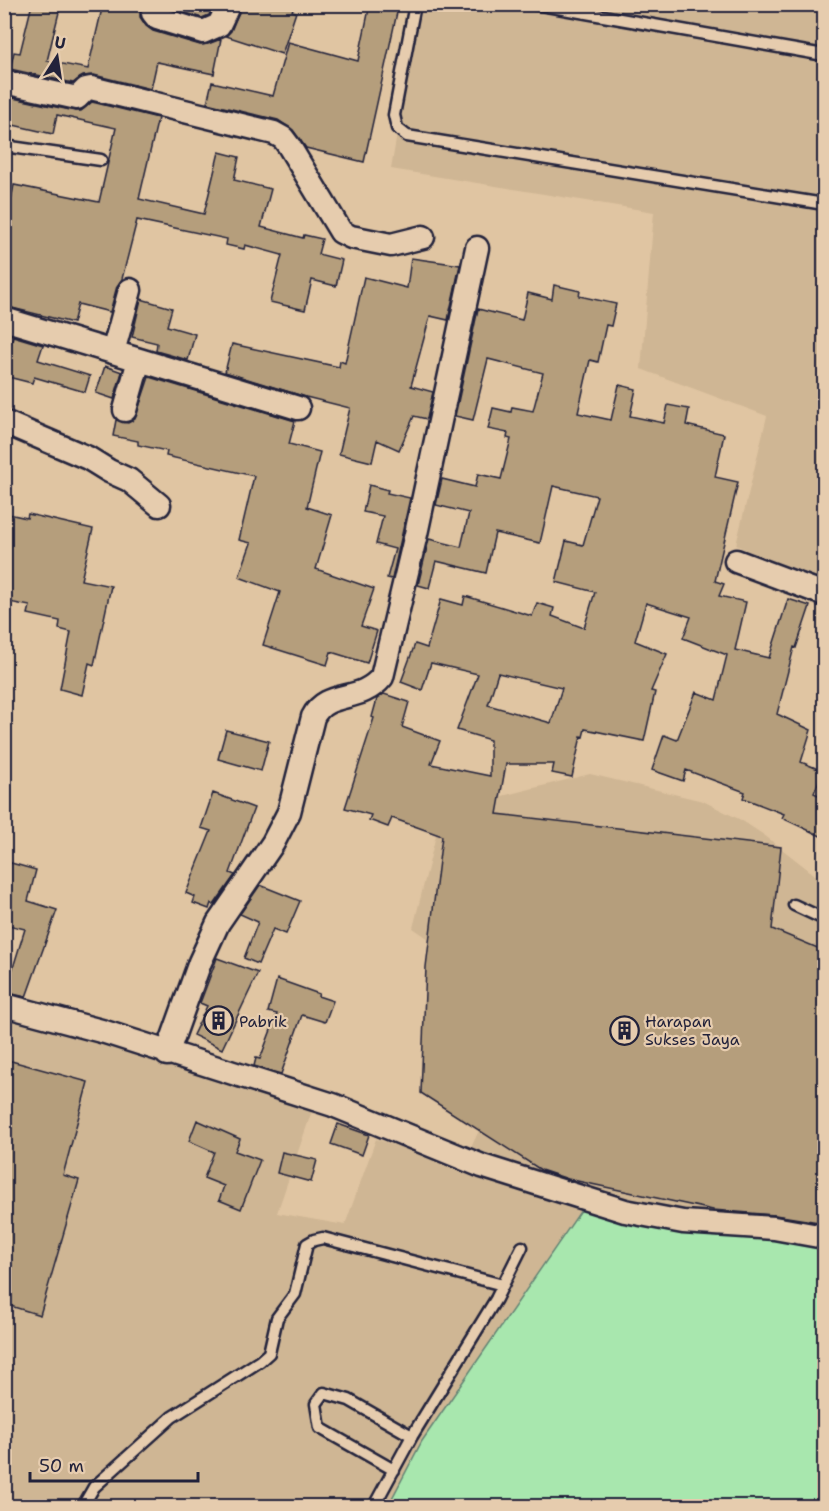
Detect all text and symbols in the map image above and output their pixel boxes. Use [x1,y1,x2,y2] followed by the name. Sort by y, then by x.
[27,27,87,87] north arrow
[52,31,68,54] text: U
[202,1005,234,1037] building icon: Pabrik
[239,1011,287,1032] place label: Pabrik
[645,1011,740,1050] place label: Harapan Sukses Jaya
[608,1014,640,1046] building icon: Harapan Sukses Jaya
[30,1445,198,1483] scale bar
[39,1454,84,1478] text: 50 m

